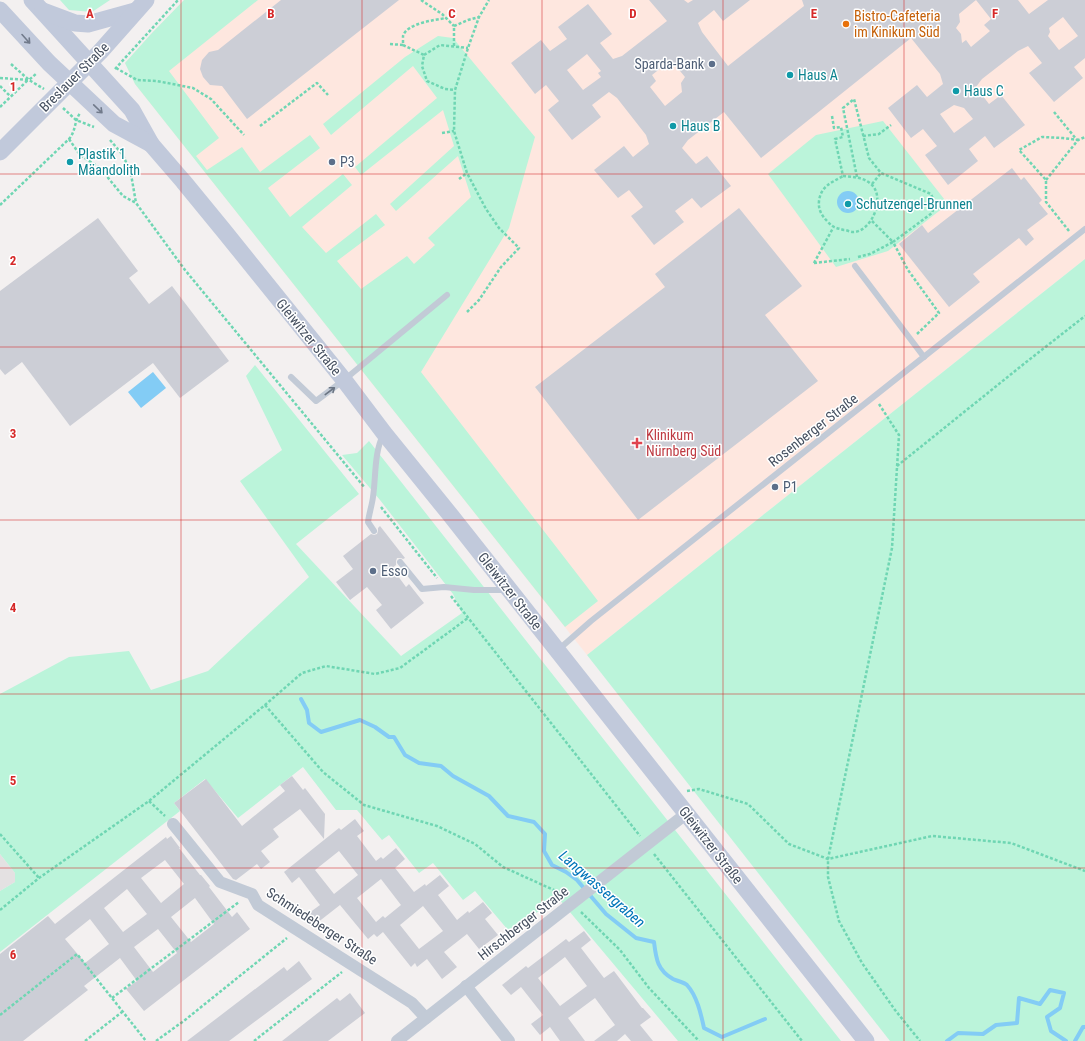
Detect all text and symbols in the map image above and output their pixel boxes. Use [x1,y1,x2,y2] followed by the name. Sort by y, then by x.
[86,6,94,21] text: A
[267,6,275,21] text: B
[448,6,456,21] text: C
[629,6,637,21] text: D
[811,6,818,21] text: E
[992,6,998,21] text: F
[854,8,940,40] place label: Bistro-Cafeteria im Kinikum Süd
[841,19,851,29] marker: Bistro-Cafeteria im Kinikum Süd
[21,34,31,44] one-way arrow
[36,39,112,115] street label: Breslauer Straße
[634,56,705,72] place label: Sparda-Bank
[707,59,717,69] marker: Sparda-Bank
[798,67,838,83] place label: Haus A
[785,70,795,80] marker: Haus A
[10,79,16,94] text: 1
[964,83,1004,99] place label: Haus C
[951,86,961,96] marker: Haus C
[93,104,103,114] one-way arrow
[681,118,720,134] place label: Haus B
[668,121,678,131] marker: Haus B
[78,146,140,178] place label: Plastik 1 Mäandolith
[340,154,355,170] place label: P3
[65,157,75,167] marker: Plastik 1 Mäandolith
[327,157,337,167] marker: P3
[856,196,973,212] place label: Schutzengel-Brunnen
[843,199,853,209] marker: Schutzengel-Brunnen
[10,253,17,268] text: 2
[273,296,345,379] street label: Gleiwitzer Straße
[325,386,336,395] one-way arrow
[765,390,861,470] street label: Rosenberger Straße
[10,426,16,441] text: 3
[646,427,721,459] place label: Klinikum Nürnberg Süd
[631,437,643,449] marker: Klinikum Nürnberg Süd
[783,479,798,495] place label: P1
[770,482,780,492] marker: P1
[475,549,545,633] street label: Gleiwitzer Straße
[381,563,408,579] place label: Esso
[368,566,378,576] marker: Esso
[10,600,17,615] text: 4
[10,773,17,788] text: 5
[676,803,746,887] street label: Gleiwitzer Straße
[555,847,649,931] water label: Langwassergraben
[475,882,572,963] street label: Hirschberger Straße
[264,884,381,968] street label: Schmiedeberger Straße
[10,947,17,962] text: 6

